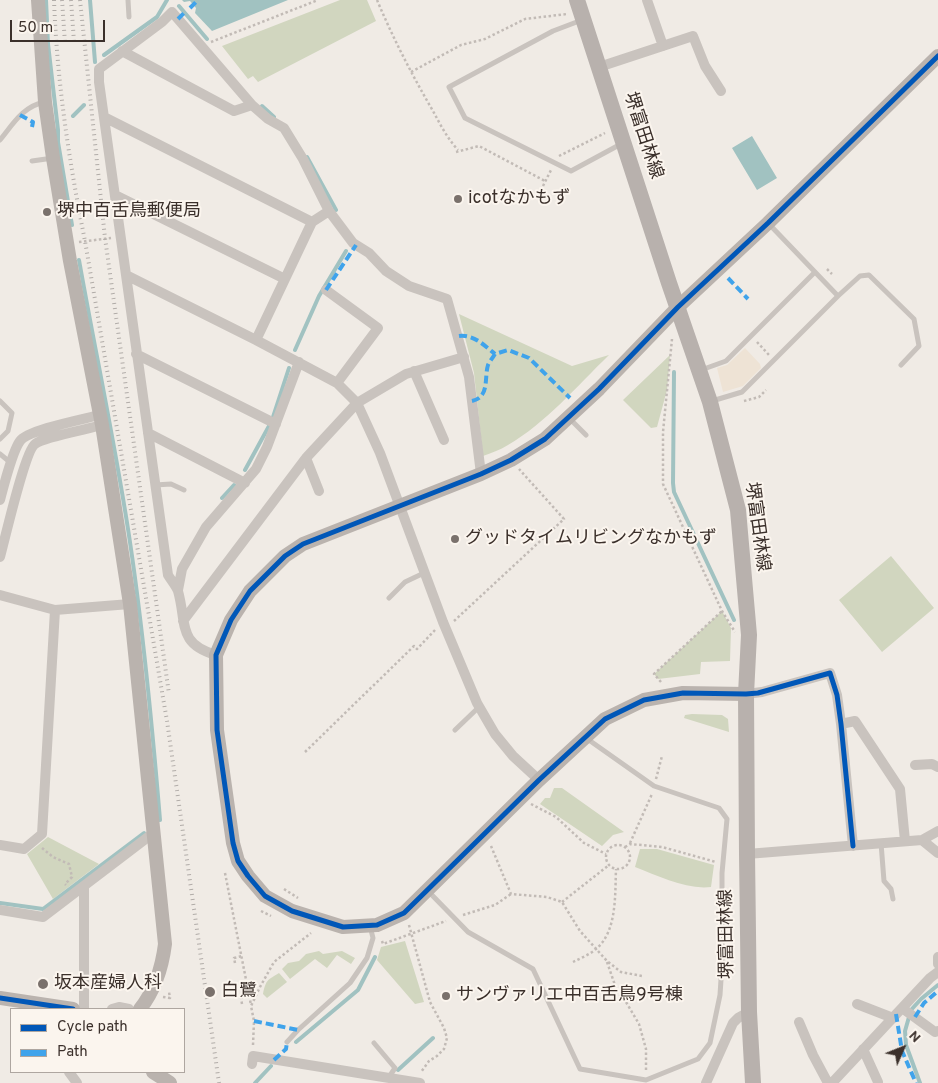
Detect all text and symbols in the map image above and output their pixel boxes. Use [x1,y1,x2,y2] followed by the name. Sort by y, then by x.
[12,10,108,42] scale bar
[18,19,53,38] text: 50 m
[618,90,666,182] street label: 堺富田林線
[468,188,570,210] place label: icotなかもず
[452,193,464,205] marker: icotなかもず
[57,201,201,223] place label: 堺中百舌鳥郵便局
[41,206,53,218] marker: 堺中百舌鳥郵便局
[739,481,773,573] street label: 堺富田林線
[465,528,717,550] place label: グッドタイムリビングなかもず
[449,533,461,545] marker: グッドタイムリビングなかもず
[716,889,740,979] street label: 堺富田林線
[54,973,162,995] place label: 坂本産婦人科
[36,977,50,991] marker: 坂本産婦人科
[221,981,257,1003] place label: 白鷺
[203,985,217,999] marker: 白鷺
[456,985,683,1007] place label: サンヴァリエ中百舌鳥9号棟
[440,990,452,1002] marker: サンヴァリエ中百舌鳥9号棟
[10,1008,185,1073] legend
[57,1018,128,1037] text: Cycle path
[878,1023,928,1073] north arrow
[905,1028,924,1047] text: N
[57,1043,88,1062] text: Path

